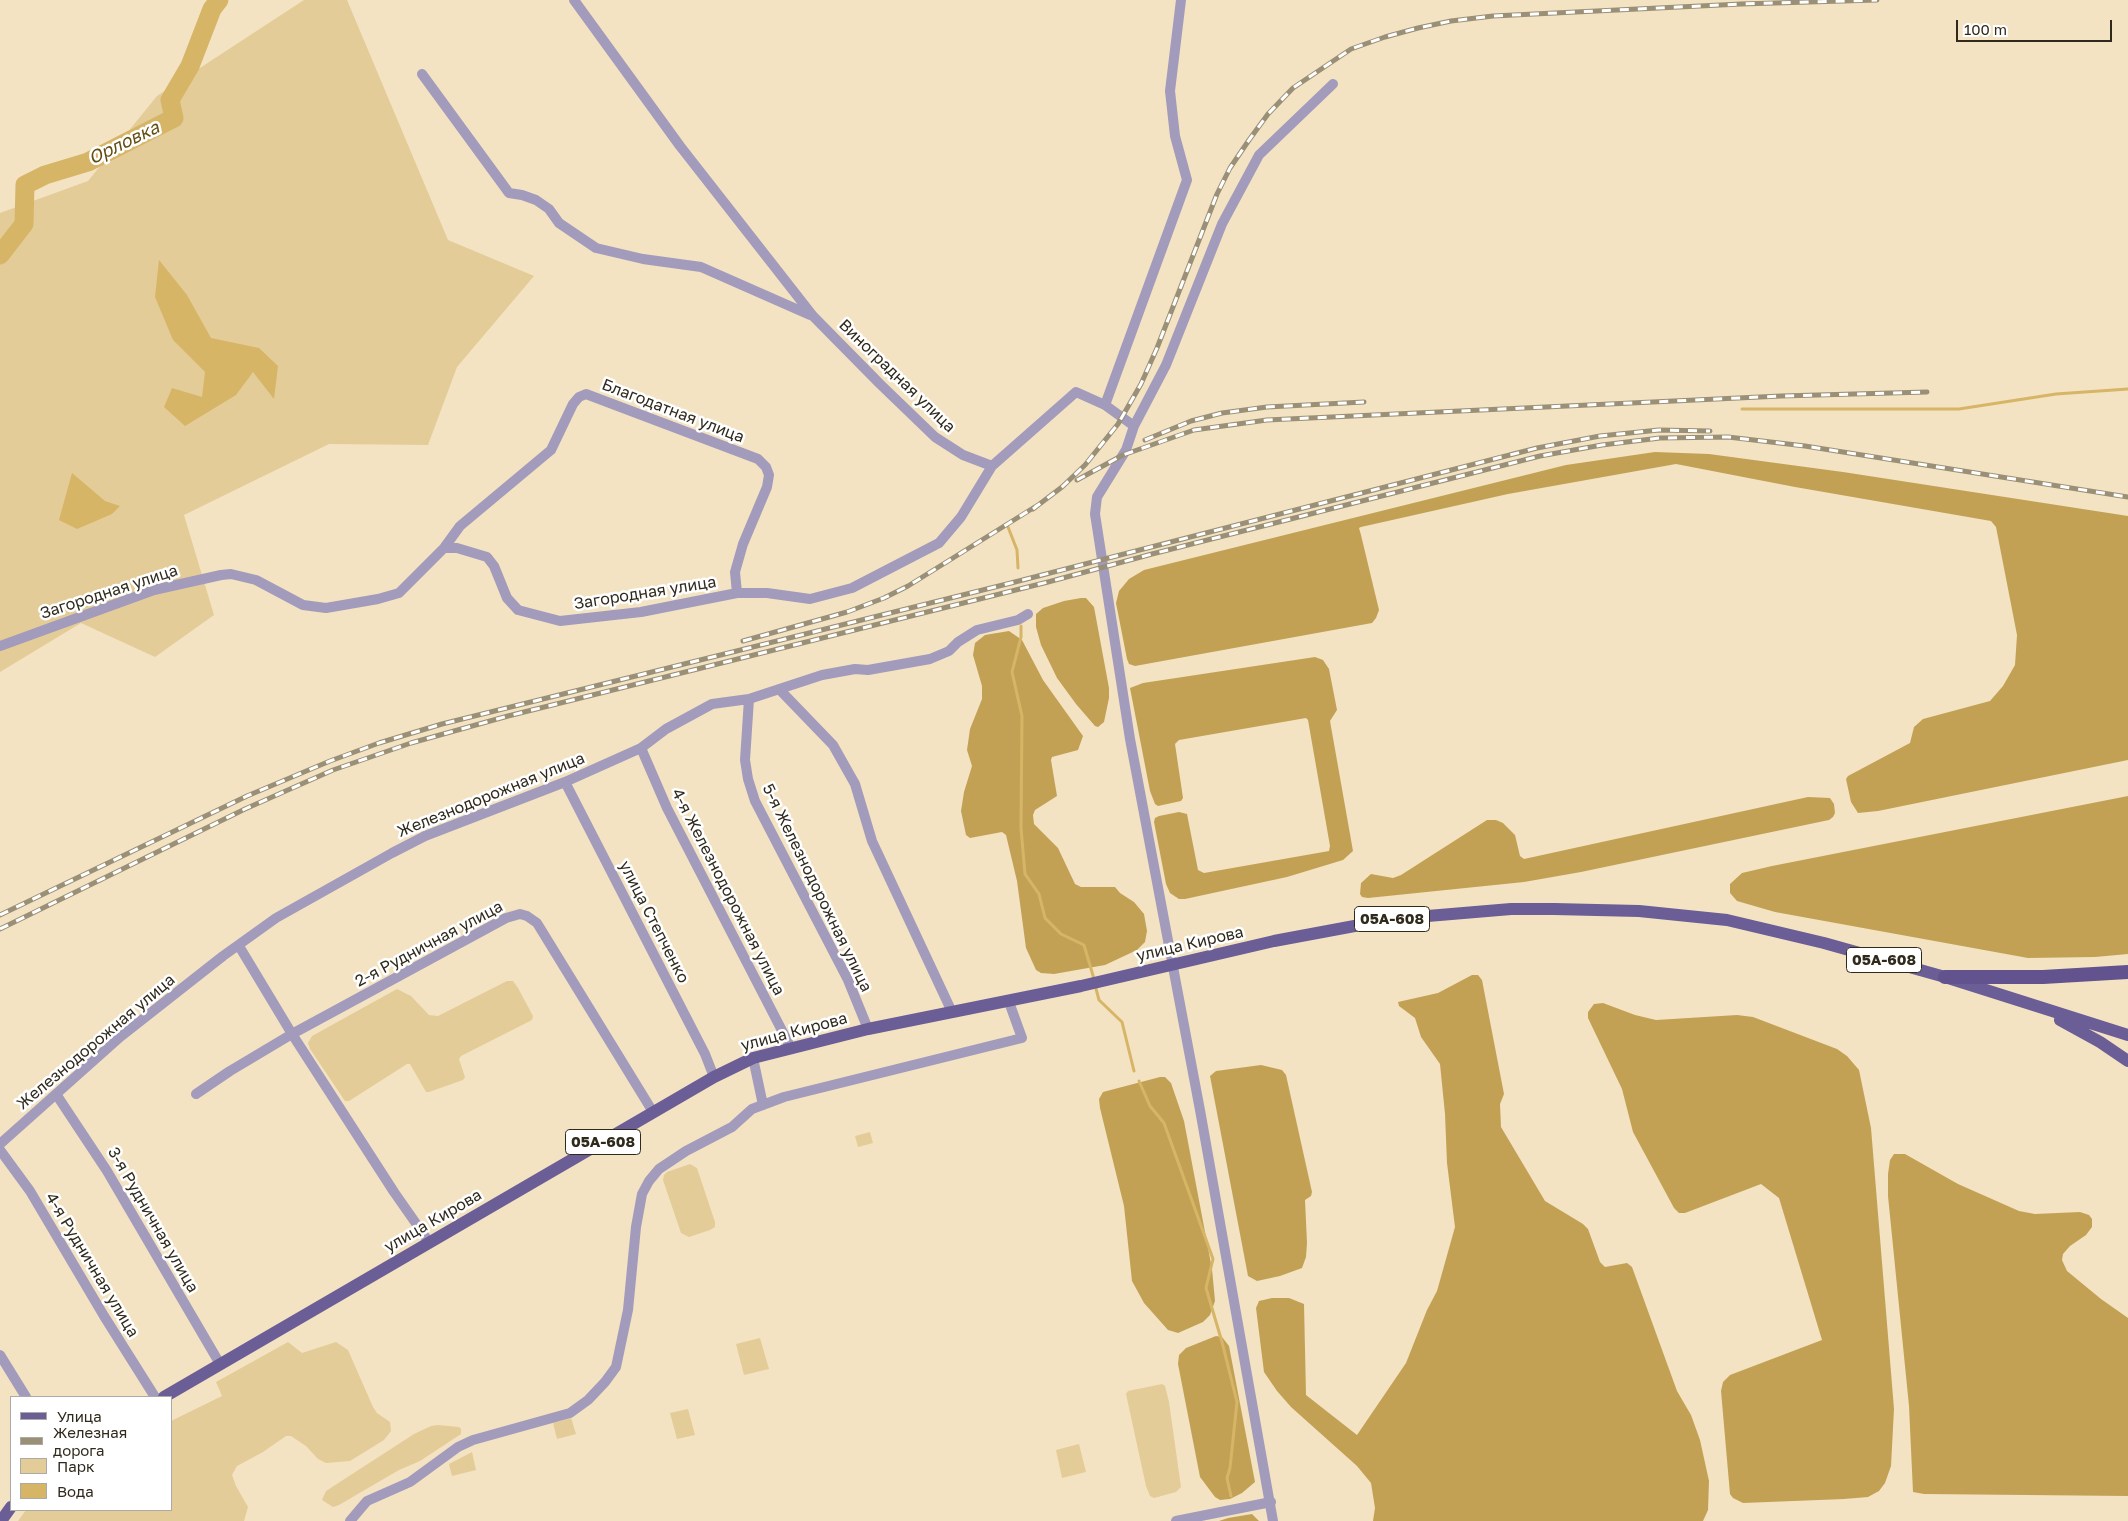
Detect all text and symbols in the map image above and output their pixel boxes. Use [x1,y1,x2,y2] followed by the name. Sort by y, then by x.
[1958,10,2114,42] scale bar
[1964,20,2007,38] text: 100 m
[85,117,163,169] water label: Орловка
[835,315,959,437] street label: Виноградная улица
[599,375,747,447] street label: Благодатная улица
[38,561,180,623] street label: Загородная улица
[572,572,718,614] street label: Загородная улица
[395,749,587,841] street label: Железнодорожная улица
[758,781,876,995] street label: 5-я Железнодорожная улица
[667,785,789,999] street label: 4-я Железнодорожная улица
[615,858,693,986] street label: улица Степченко
[352,897,506,991] street label: 2-я Рудничная улица
[1354,906,1430,932] road number: 05А-608
[1135,922,1245,966] street label: улица Кирова
[1846,948,1922,972] road number: 05А-608
[13,970,179,1114] street label: Железнодорожная улица
[739,1009,849,1055] street label: улица Кирова
[566,1130,640,1154] road number: 05А-608
[104,1144,202,1296] street label: 3-я Рудничная улица
[381,1185,485,1257] street label: улица Кирова
[41,1189,143,1341] street label: 4-я Рудничная улица
[10,1396,172,1511] legend
[57,1407,102,1425] text: Улица
[53,1423,127,1459] text: Железная дорога
[57,1457,95,1475] text: Парк
[57,1482,94,1500] text: Вода

